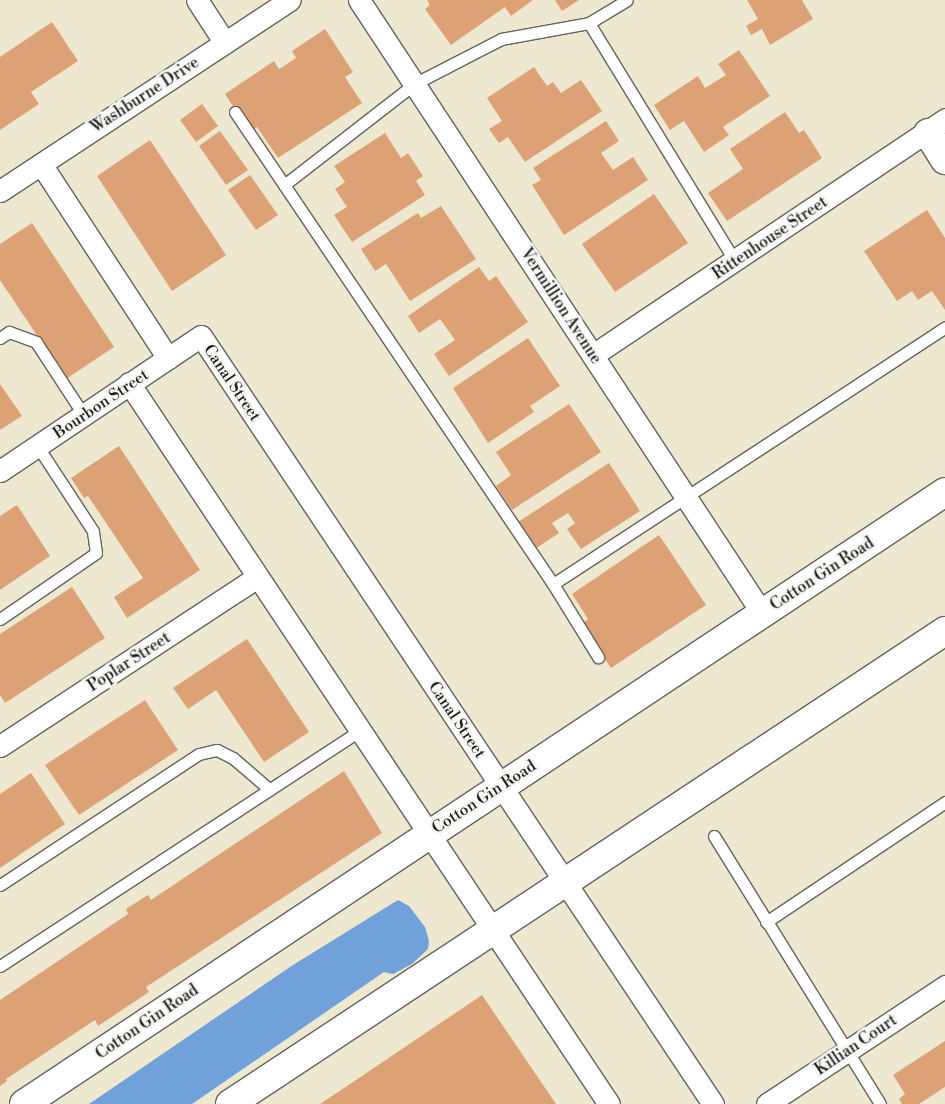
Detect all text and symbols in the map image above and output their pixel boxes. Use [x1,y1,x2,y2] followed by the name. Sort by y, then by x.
[87,53,203,137] street label: Washburne Drive
[709,192,831,284] street label: Rittenhouse Street
[516,245,606,367] street label: Vermillion Avenue
[199,341,265,425] street label: Canal Street
[50,365,152,443] street label: Bourbon Street
[767,533,877,615] street label: Cotton Gin Road
[84,628,174,696] street label: Poplar Street
[424,678,490,762] street label: Canal Street
[429,756,539,838] street label: Cotton Gin Road
[92,981,202,1063] street label: Cotton Gin Road
[811,1011,901,1079] street label: Killian Court

